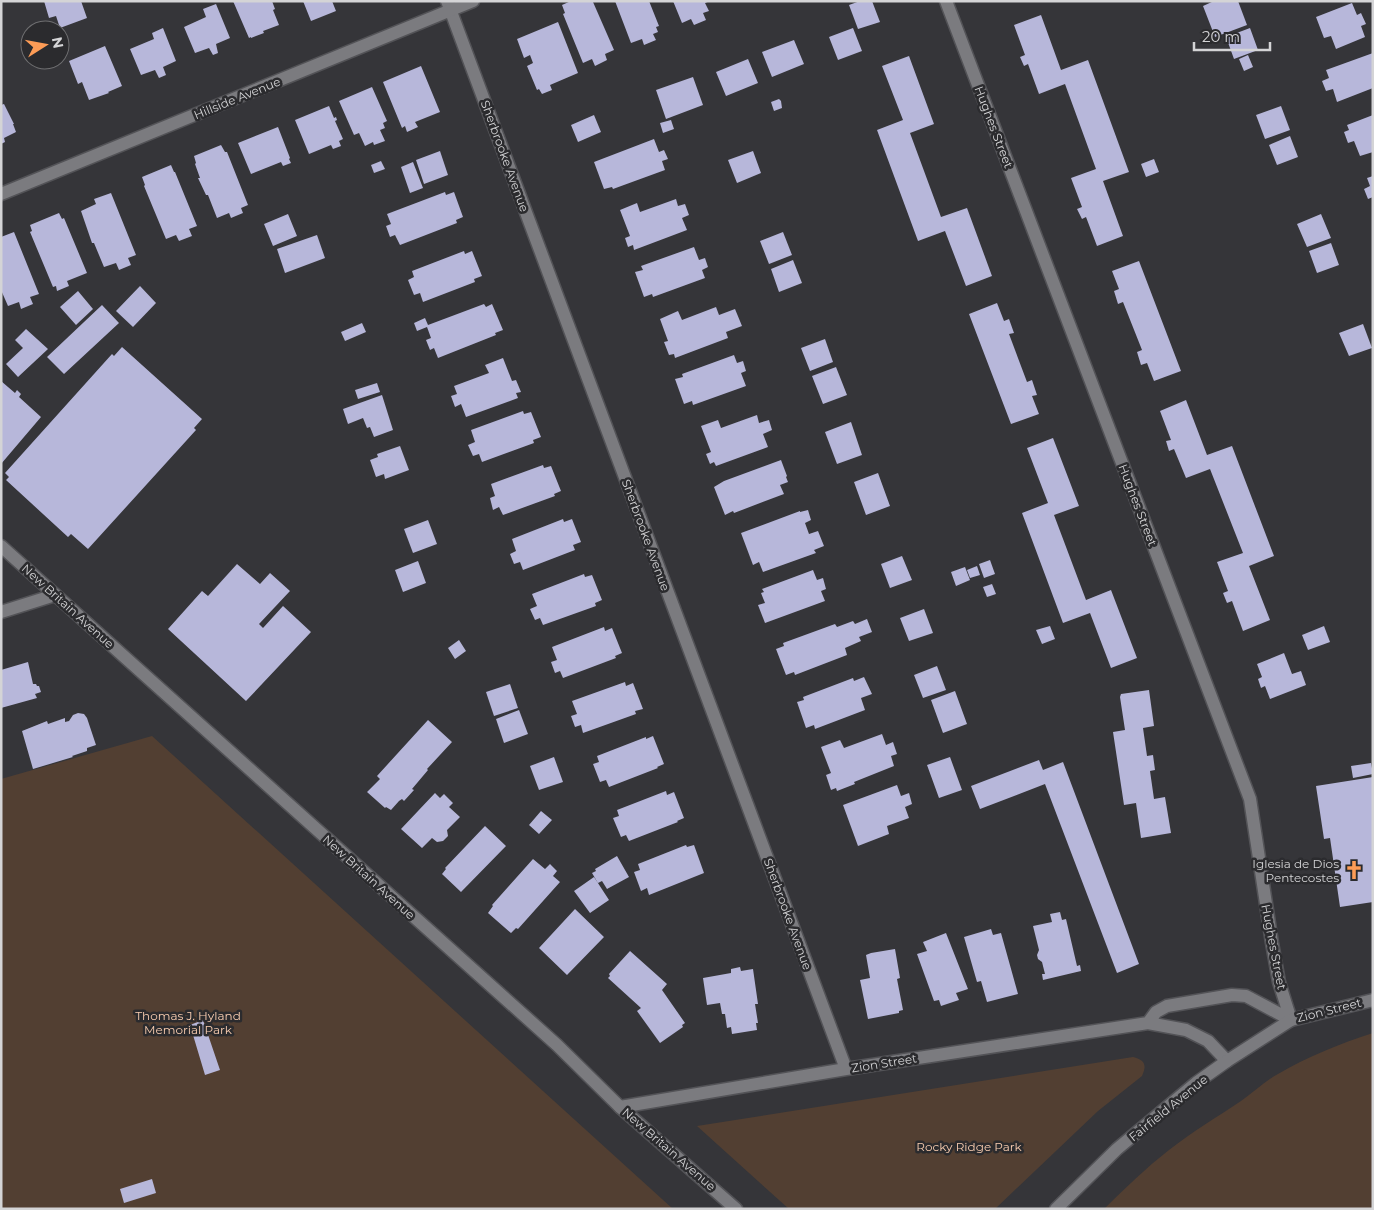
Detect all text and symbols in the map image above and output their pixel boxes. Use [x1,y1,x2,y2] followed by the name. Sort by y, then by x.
[20,20,70,70] north arrow
[1194,20,1270,52] scale bar
[1202,27,1240,46] text: 20 m
[48,35,68,50] text: N
[191,74,283,122] street label: Hillside Avenue
[971,84,1017,170] street label: Hughes Street
[478,98,532,214] street label: Sherbrooke Avenue
[1115,462,1161,548] street label: Hughes Street
[619,477,673,593] street label: Sherbrooke Avenue
[19,561,117,651] street label: New Britain Avenue
[320,832,418,922] street label: New Britain Avenue
[761,856,815,972] street label: Sherbrooke Avenue
[1252,856,1339,885] place label: Iglesia de Dios Pentecostes
[1343,859,1365,881] church icon: Iglesia de Dios Pentecostes
[1258,903,1290,991] street label: Hughes Street
[1295,995,1363,1025] street label: Zion Street
[135,1008,241,1037] park label: Thomas J. Hyland Memorial Park
[850,1050,918,1076] street label: Zion Street
[1126,1072,1210,1144] street label: Fairfield Avenue
[619,1104,719,1194] street label: New Britain Avenue
[916,1139,1023,1154] park label: Rocky Ridge Park

